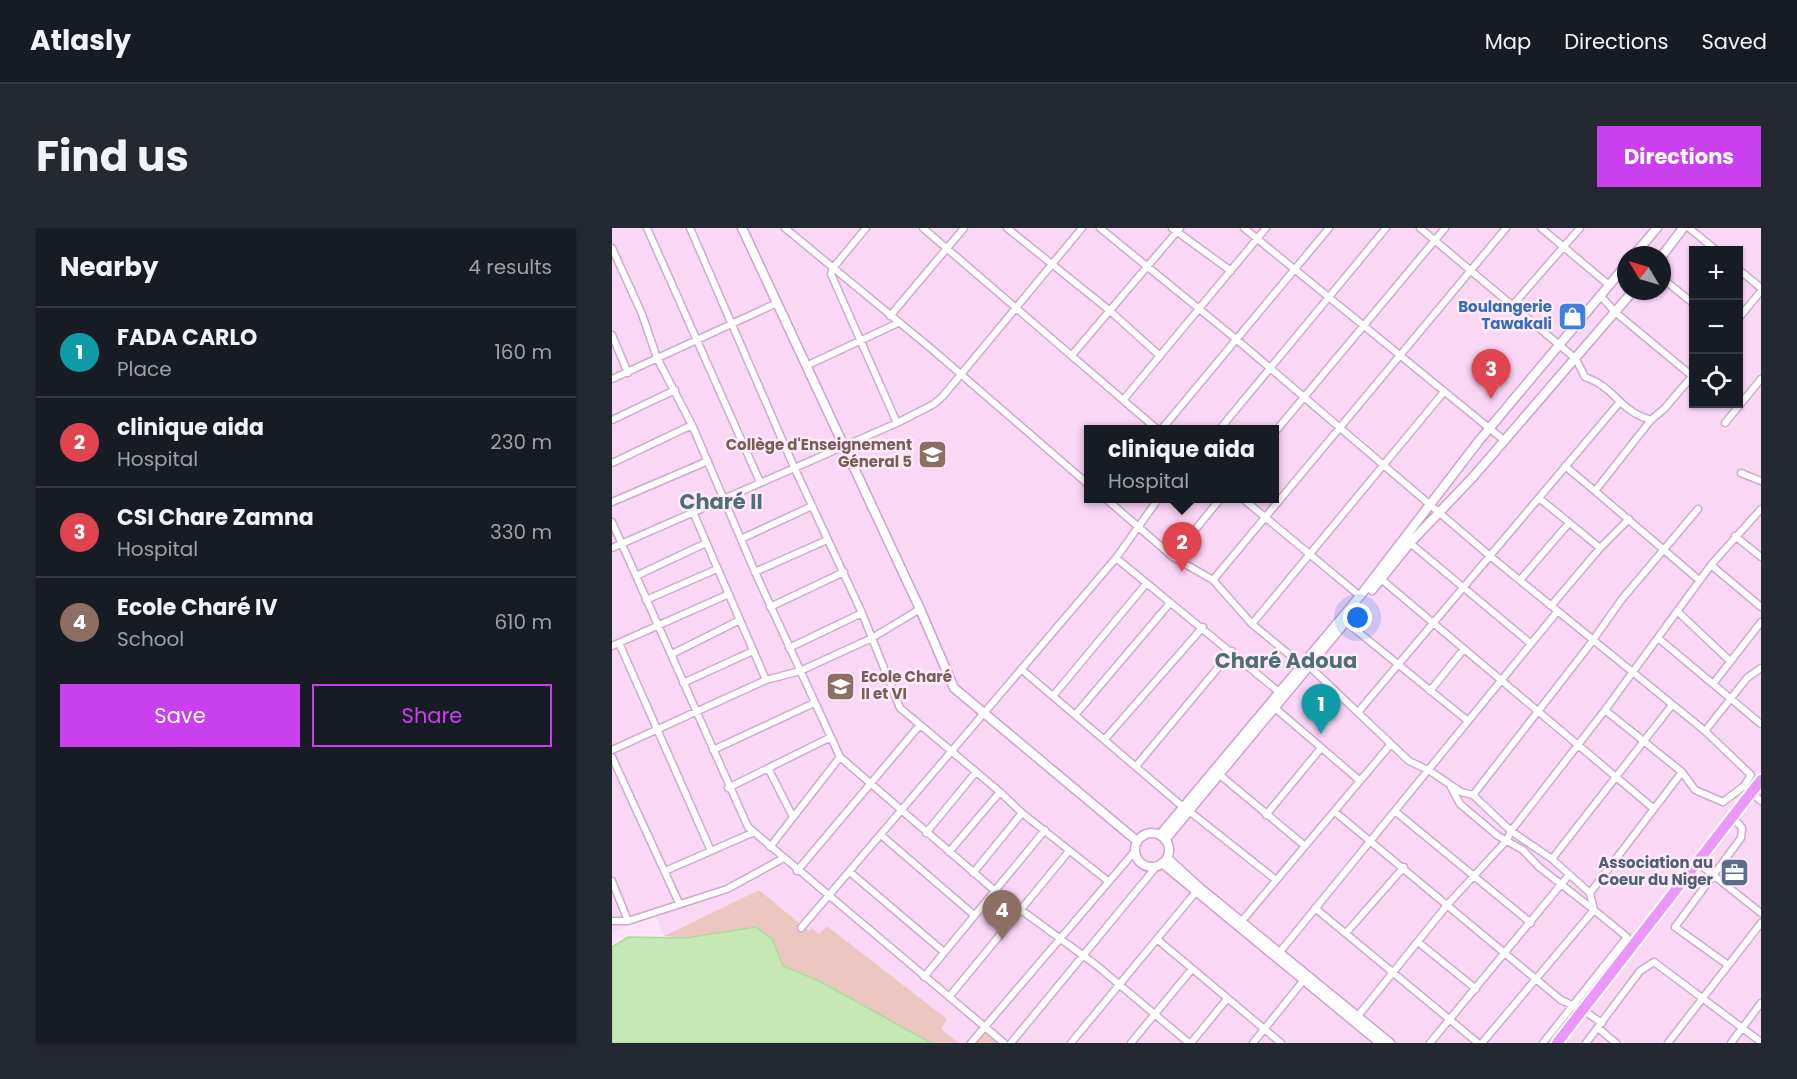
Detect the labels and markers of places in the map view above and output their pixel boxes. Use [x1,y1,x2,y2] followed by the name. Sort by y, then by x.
[1458,296,1552,334] place label: Boulangerie Tawakali
[1557,300,1589,332] shop icon: Boulangerie Tawakali
[1472,350,1510,399] pin: 3
[726,434,912,472] place label: Collège d'Enseignement Géneral 5
[917,438,949,470] school or university icon: Collège d'Enseignement Géneral 5
[1162,522,1202,572] pin: 2
[861,666,952,704] place label: Ecole Charé II et VI
[824,670,856,702] school or university icon: Ecole Charé II et VI
[1302,684,1340,734] pin: 1
[1598,852,1714,890] place label: Association au Coeur du Niger
[1718,856,1750,888] office icon: Association au Coeur du Niger
[982,890,1022,940] pin: 4

